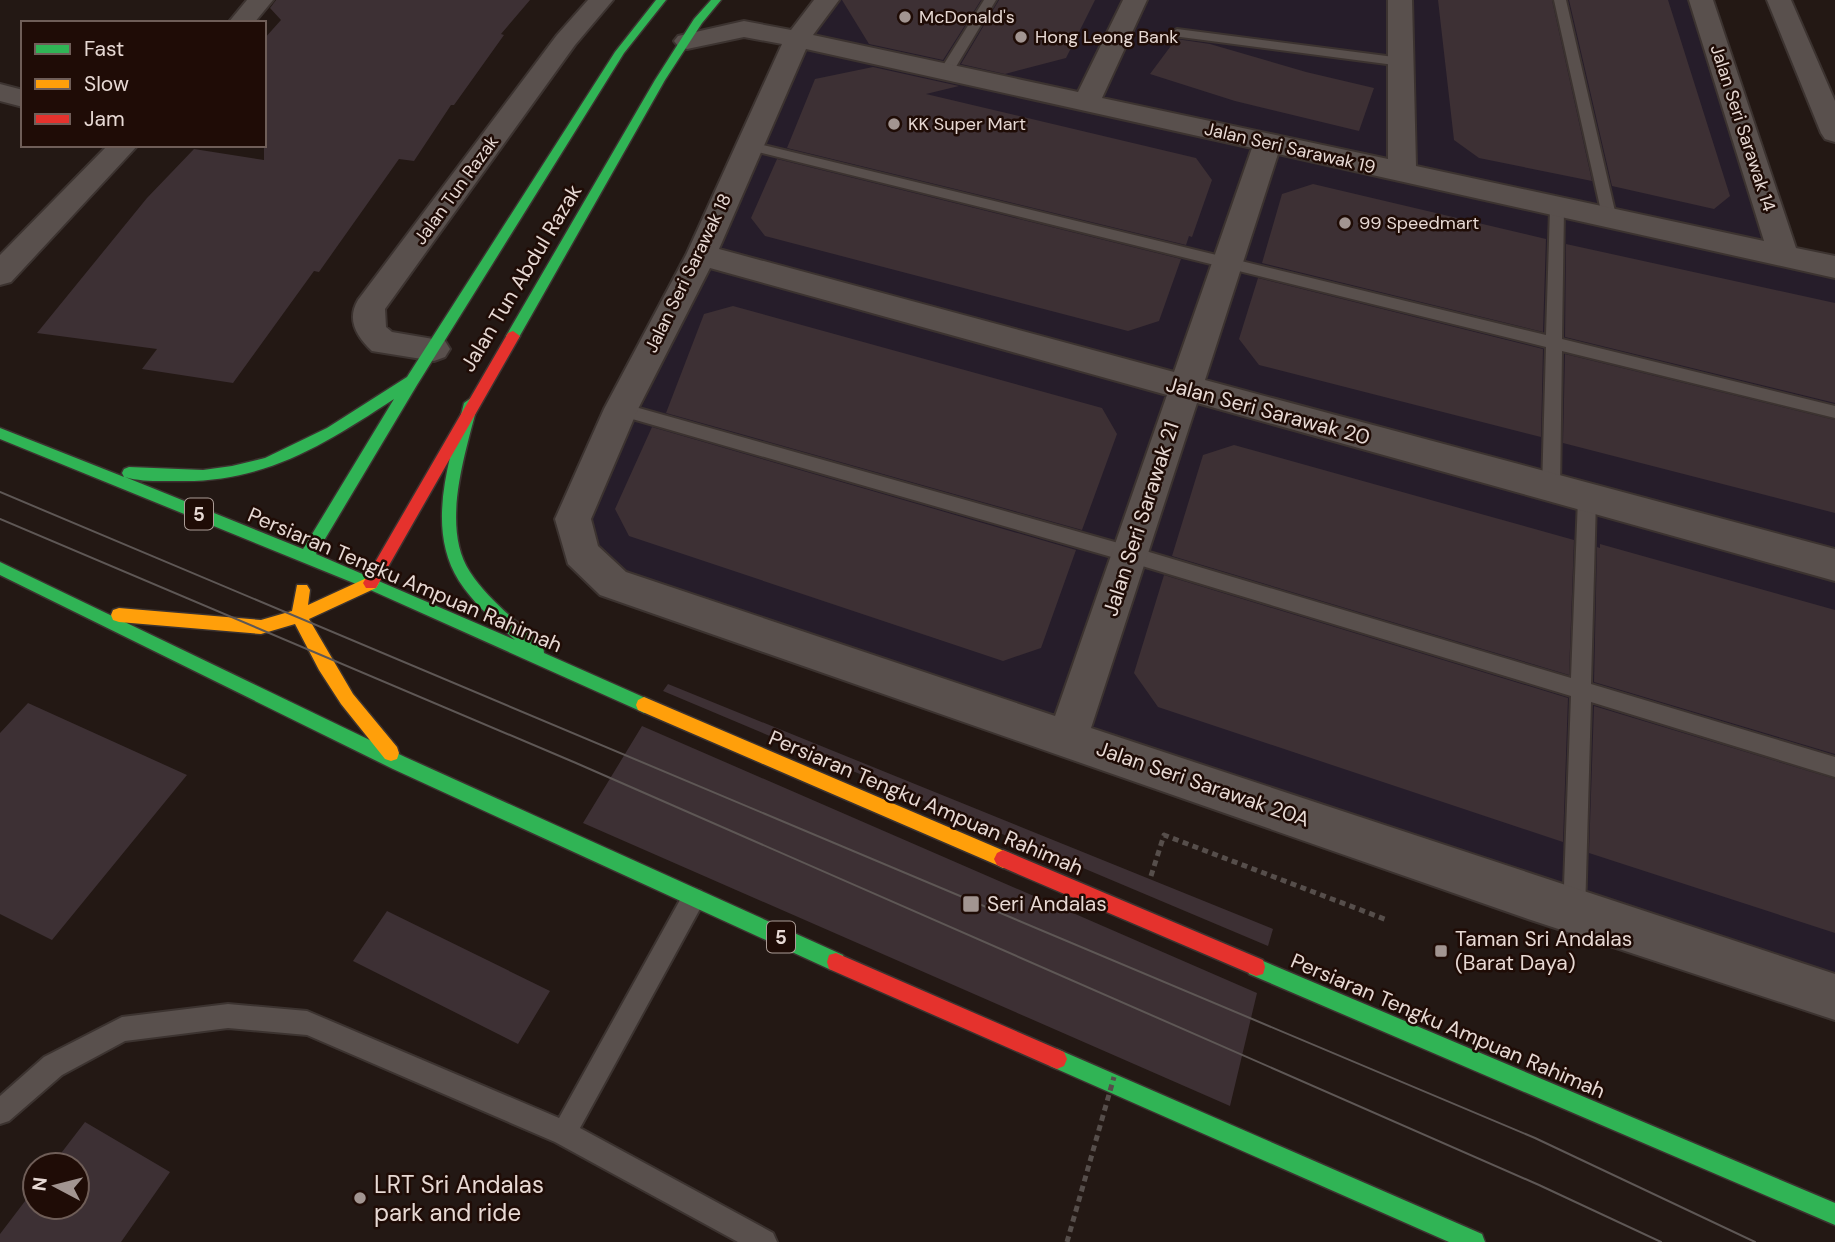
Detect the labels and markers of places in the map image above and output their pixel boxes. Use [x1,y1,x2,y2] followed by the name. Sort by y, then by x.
[919,5,1015,29] place label: McDonald's
[897,9,913,25] marker: McDonald's
[1035,25,1178,49] place label: Hong Leong Bank
[1013,29,1029,45] marker: Hong Leong Bank
[908,112,1026,136] place label: KK Super Mart
[886,116,902,132] marker: KK Super Mart
[1359,211,1479,235] place label: 99 Speedmart
[1337,215,1353,231] marker: 99 Speedmart
[987,890,1107,918] place label: Seri Andalas
[961,894,981,914] marker: Seri Andalas
[1455,925,1632,977] place label: Taman Sri Andalas (Barat Daya)
[1433,943,1449,959] marker: Taman Sri Andalas (Barat Daya)
[374,1169,544,1228] place label: LRT Sri Andalas park and ride
[352,1190,368,1206] marker: LRT Sri Andalas park and ride

